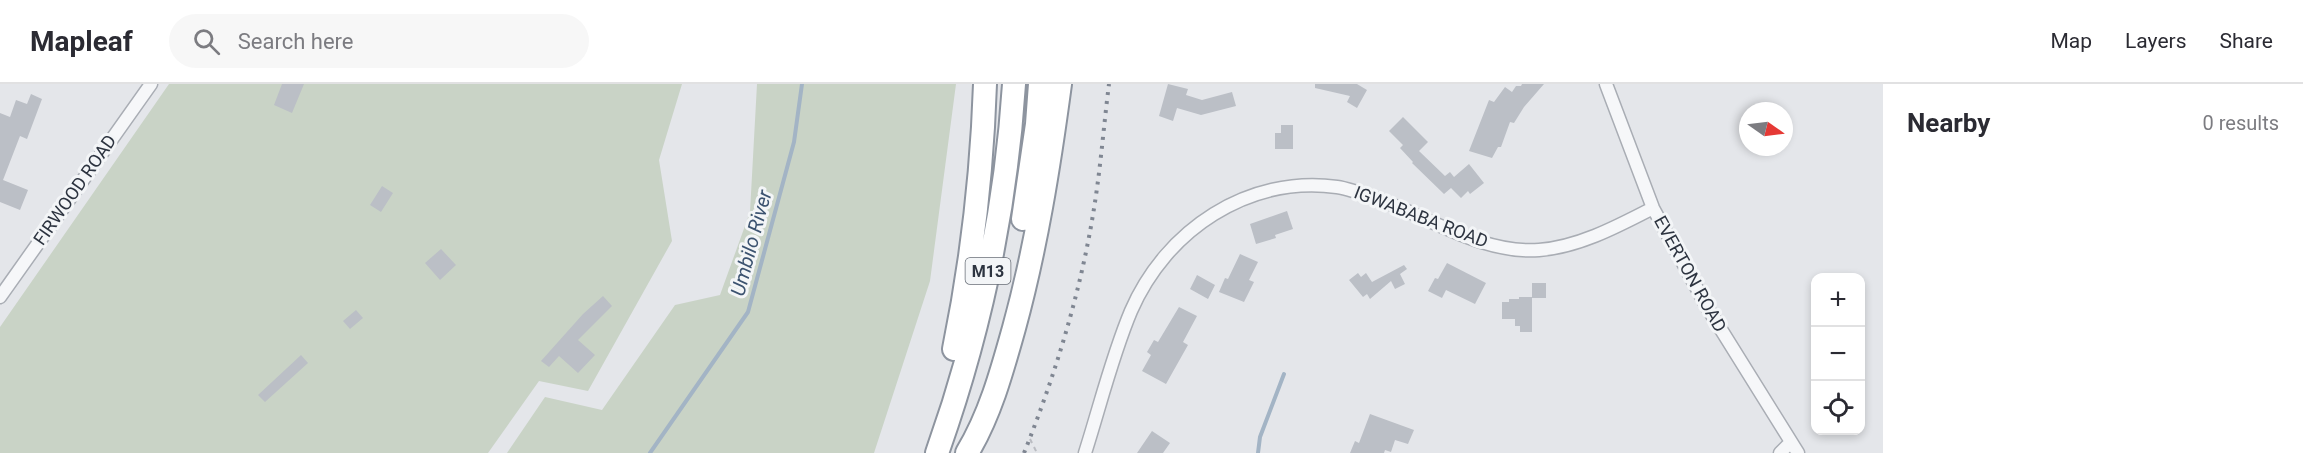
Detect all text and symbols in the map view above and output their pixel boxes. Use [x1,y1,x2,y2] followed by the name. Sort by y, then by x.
[169,14,589,68] search box
[30,25,133,58] text: Mapleaf
[190,25,223,58] icon: search
[238,29,354,54] text: Search here
[2050,29,2092,53] text: Map
[2125,29,2186,53] text: Layers
[2219,29,2273,53] text: Share
[1739,102,1793,156] north arrow
[1907,108,1990,138] text: Nearby
[2203,111,2279,135] text: 0 results
[29,131,120,249] street label: FIRWOOD ROAD
[1351,181,1491,252] street label: IGWABABA ROAD
[725,186,777,299] water label: Umbilo River
[1650,212,1731,335] street label: EVERTON ROAD
[966,258,1010,284] road number: M13
[1811,273,1865,435] map controls
[1811,273,1865,327] button: +
[1811,327,1865,381] button: −
[1811,381,1865,435] button: locate

